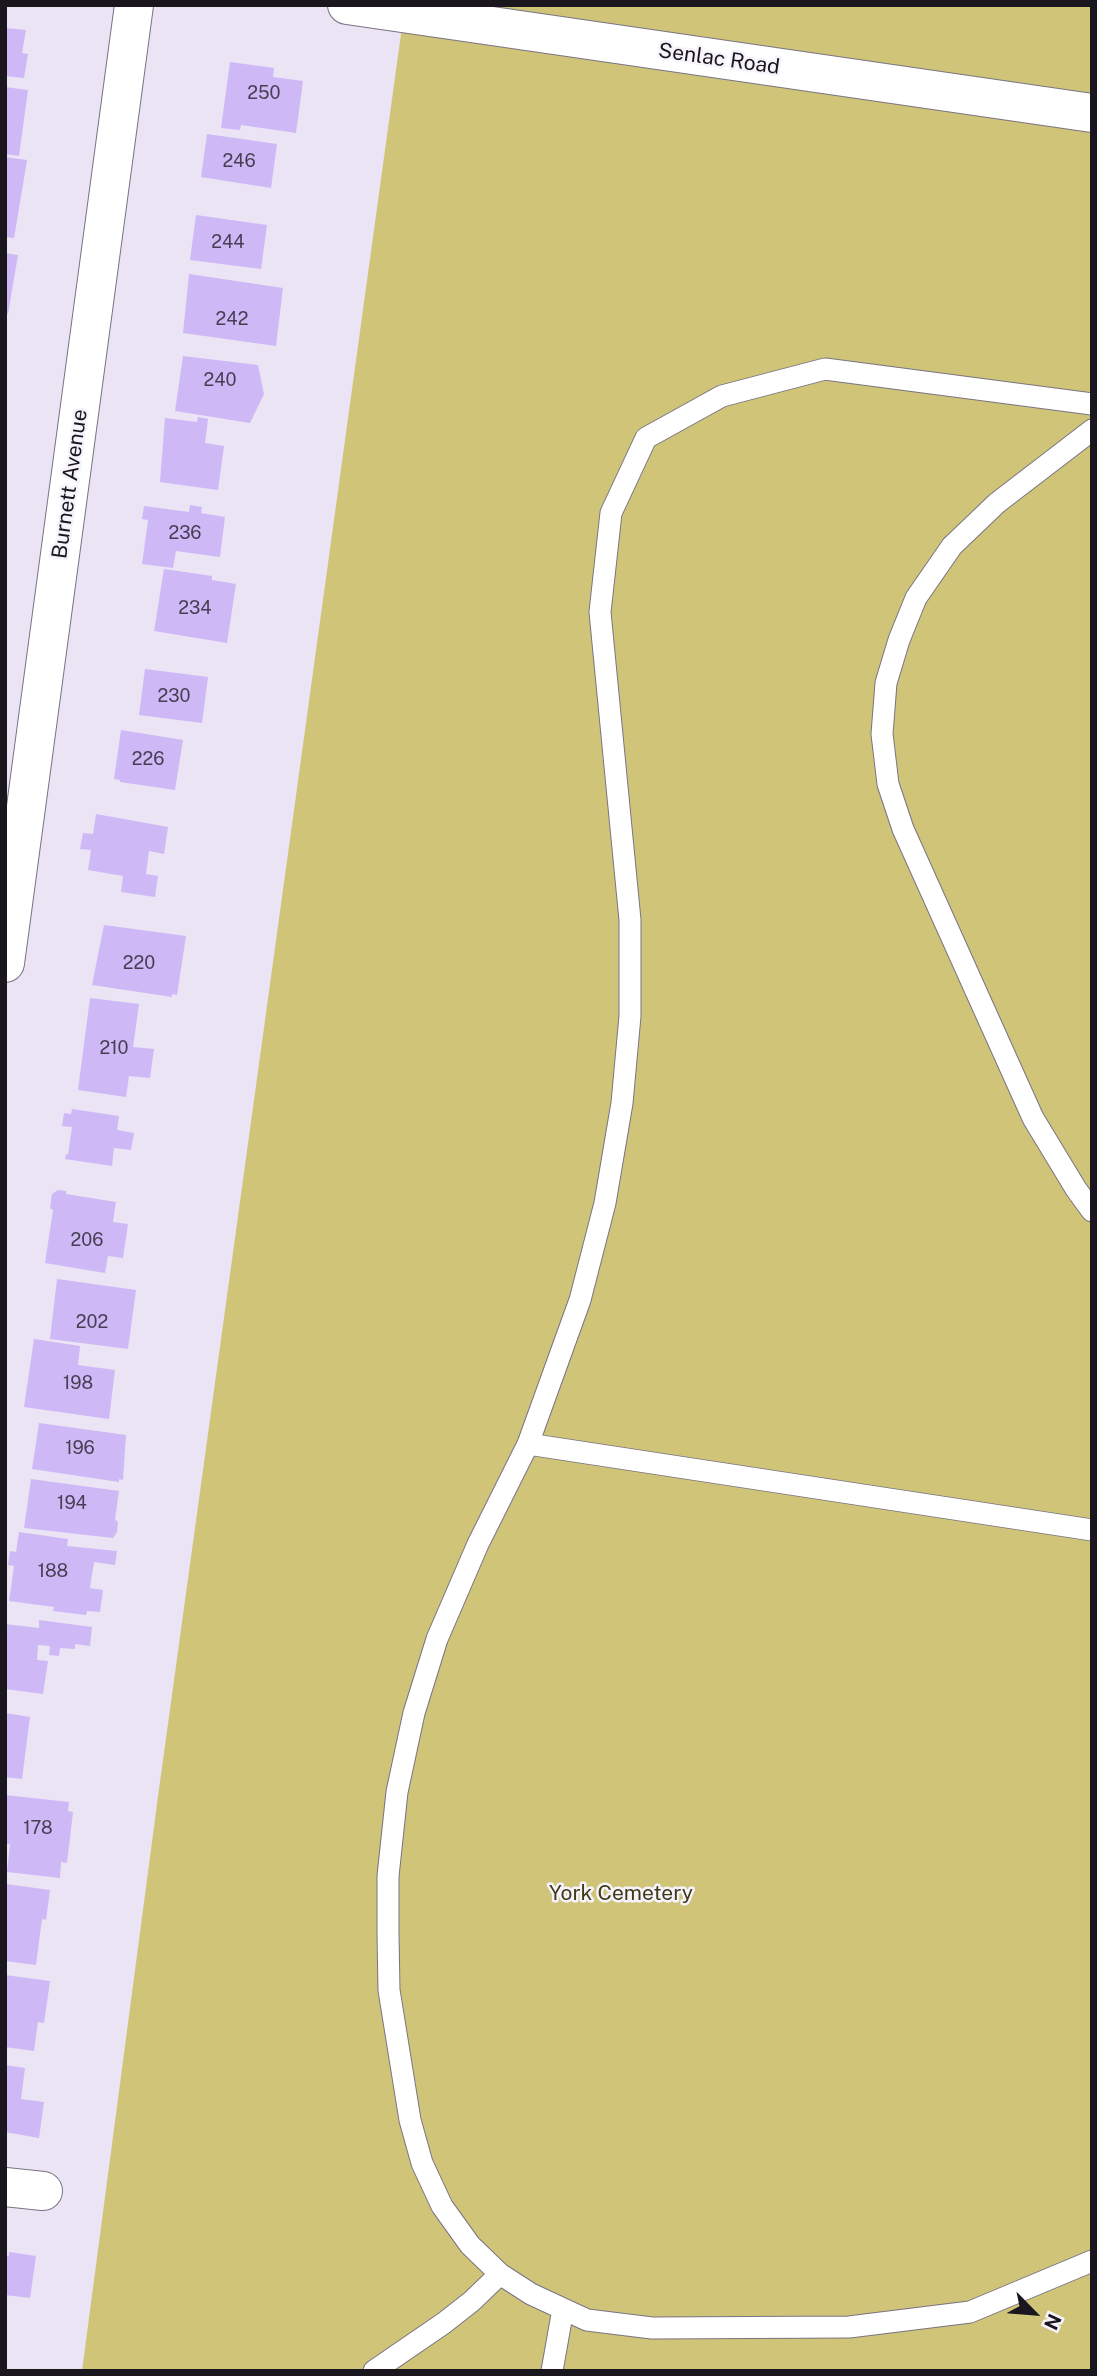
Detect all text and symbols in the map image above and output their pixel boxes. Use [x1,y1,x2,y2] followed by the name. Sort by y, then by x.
[657,38,781,80] street label: Senlac Road
[247,82,281,104] house number: 250
[222,150,256,172] house number: 246
[211,231,245,253] house number: 244
[216,308,248,330] house number: 242
[203,369,237,391] house number: 240
[47,408,93,560] street label: Burnett Avenue
[168,522,202,544] house number: 236
[178,597,212,619] house number: 234
[158,685,190,707] house number: 230
[132,748,164,770] house number: 226
[123,952,155,974] house number: 220
[99,1037,129,1059] house number: 210
[71,1229,103,1251] house number: 206
[76,1311,108,1333] house number: 202
[63,1372,93,1394] house number: 198
[65,1437,95,1459] house number: 196
[57,1492,87,1514] house number: 194
[38,1560,68,1582] house number: 188
[23,1817,53,1839] house number: 178
[549,1881,693,1907] park label: York Cemetery
[999,2278,1069,2348] north arrow
[1040,2310,1066,2333] text: N

